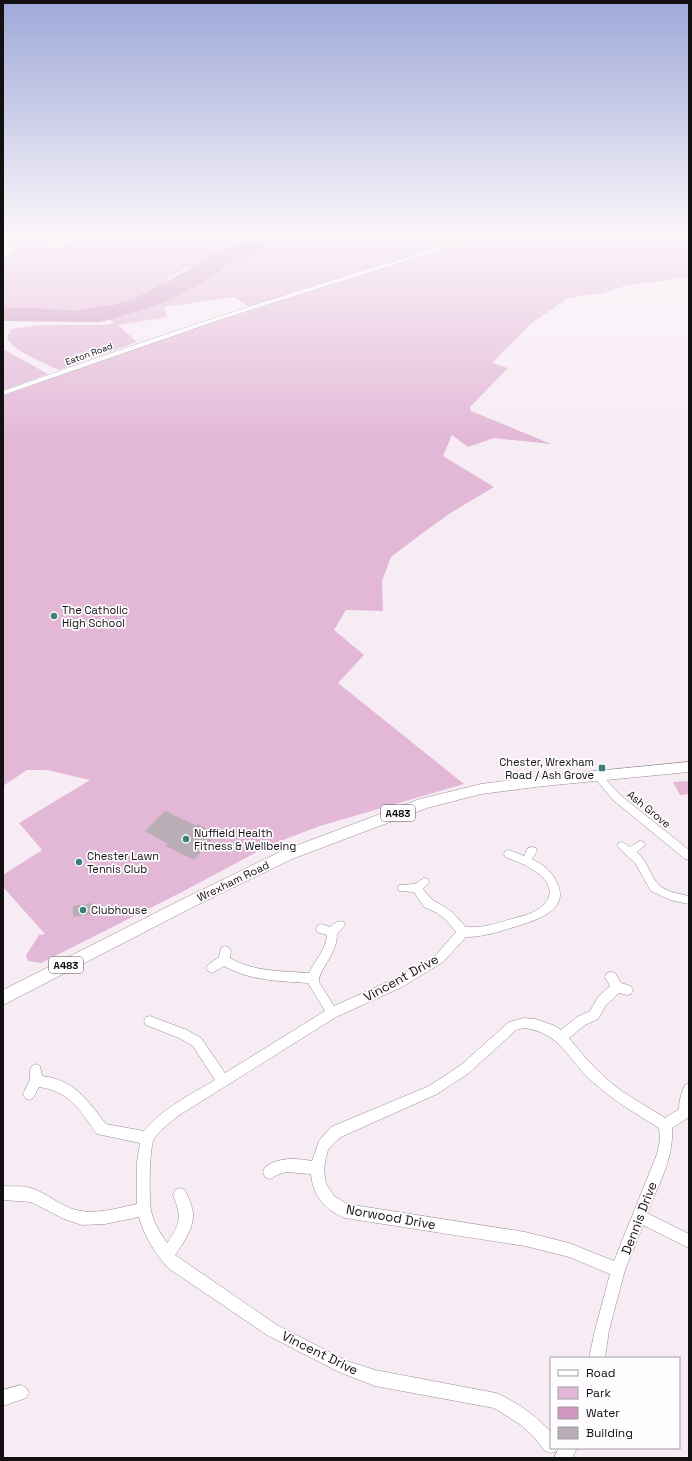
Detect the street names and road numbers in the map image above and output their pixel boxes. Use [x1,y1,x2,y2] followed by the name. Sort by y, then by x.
[64,340,114,368] street label: Eaton Road
[624,787,674,831] street label: Ash Grove
[381,805,415,821] road number: A483
[195,857,271,905] street label: Wrexham Road
[361,950,441,1006] street label: Vincent Drive
[49,957,83,973] road number: A483
[617,1179,661,1257] street label: Dennis Drive
[345,1201,437,1233] street label: Norwood Drive
[279,1327,361,1379] street label: Vincent Drive

